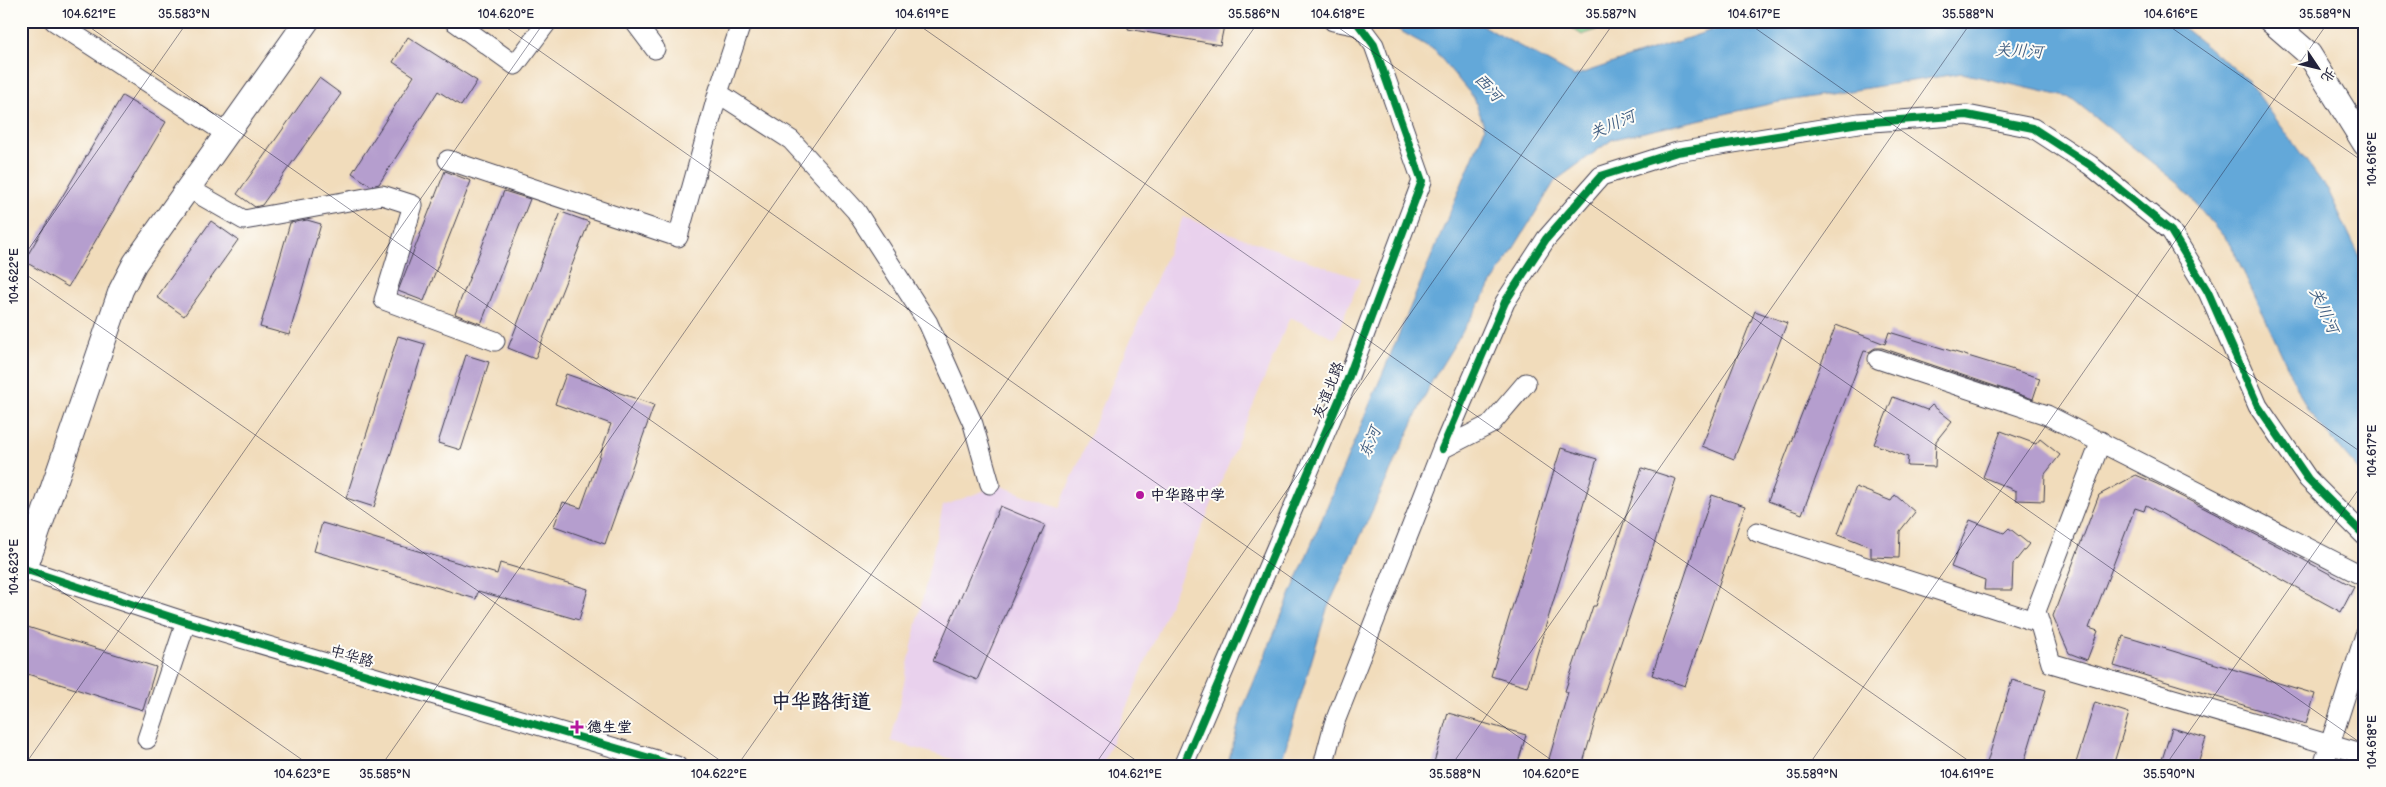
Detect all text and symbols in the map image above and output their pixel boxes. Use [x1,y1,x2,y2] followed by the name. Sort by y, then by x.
[62,7,116,22] text: 104.621°E
[158,7,210,22] text: 35.583°N
[478,7,534,22] text: 104.620°E
[895,7,949,22] text: 104.619°E
[1228,7,1280,22] text: 35.586°N
[1311,7,1365,22] text: 104.618°E
[1586,7,1636,22] text: 35.587°N
[1728,7,1780,22] text: 104.617°E
[1942,7,1994,22] text: 35.588°N
[2144,7,2198,22] text: 104.616°E
[2299,7,2351,22] text: 35.589°N
[1994,41,2046,62] water label: 关川河
[2294,42,2344,92] north arrow
[2317,65,2339,86] text: 北
[1470,70,1508,108] water label: 西河
[1587,106,1641,144] water label: 关川河
[2365,132,2380,186] text: 104.616°E
[7,248,22,304] text: 104.622°E
[2305,285,2343,339] water label: 关川河
[1308,359,1349,422] street label: 友谊北路
[1355,421,1387,461] water label: 东河
[2365,425,2380,477] text: 104.617°E
[1150,486,1225,505] place label: 中华路中学
[1134,489,1146,501] marker: 中华路中学
[7,539,22,595] text: 104.623°E
[328,641,376,672] street label: 中华路
[771,690,871,714] district label: 中华路街道
[2365,715,2380,769] text: 104.618°E
[587,718,632,737] place label: 德生堂
[571,721,583,733] marker: 德生堂
[274,767,330,782] text: 104.623°E
[359,767,411,782] text: 35.585°N
[691,767,747,782] text: 104.622°E
[1108,767,1162,782] text: 104.621°E
[1429,767,1481,782] text: 35.588°N
[1523,767,1579,782] text: 104.620°E
[1786,767,1838,782] text: 35.589°N
[1940,767,1994,782] text: 104.619°E
[2143,767,2195,782] text: 35.590°N

